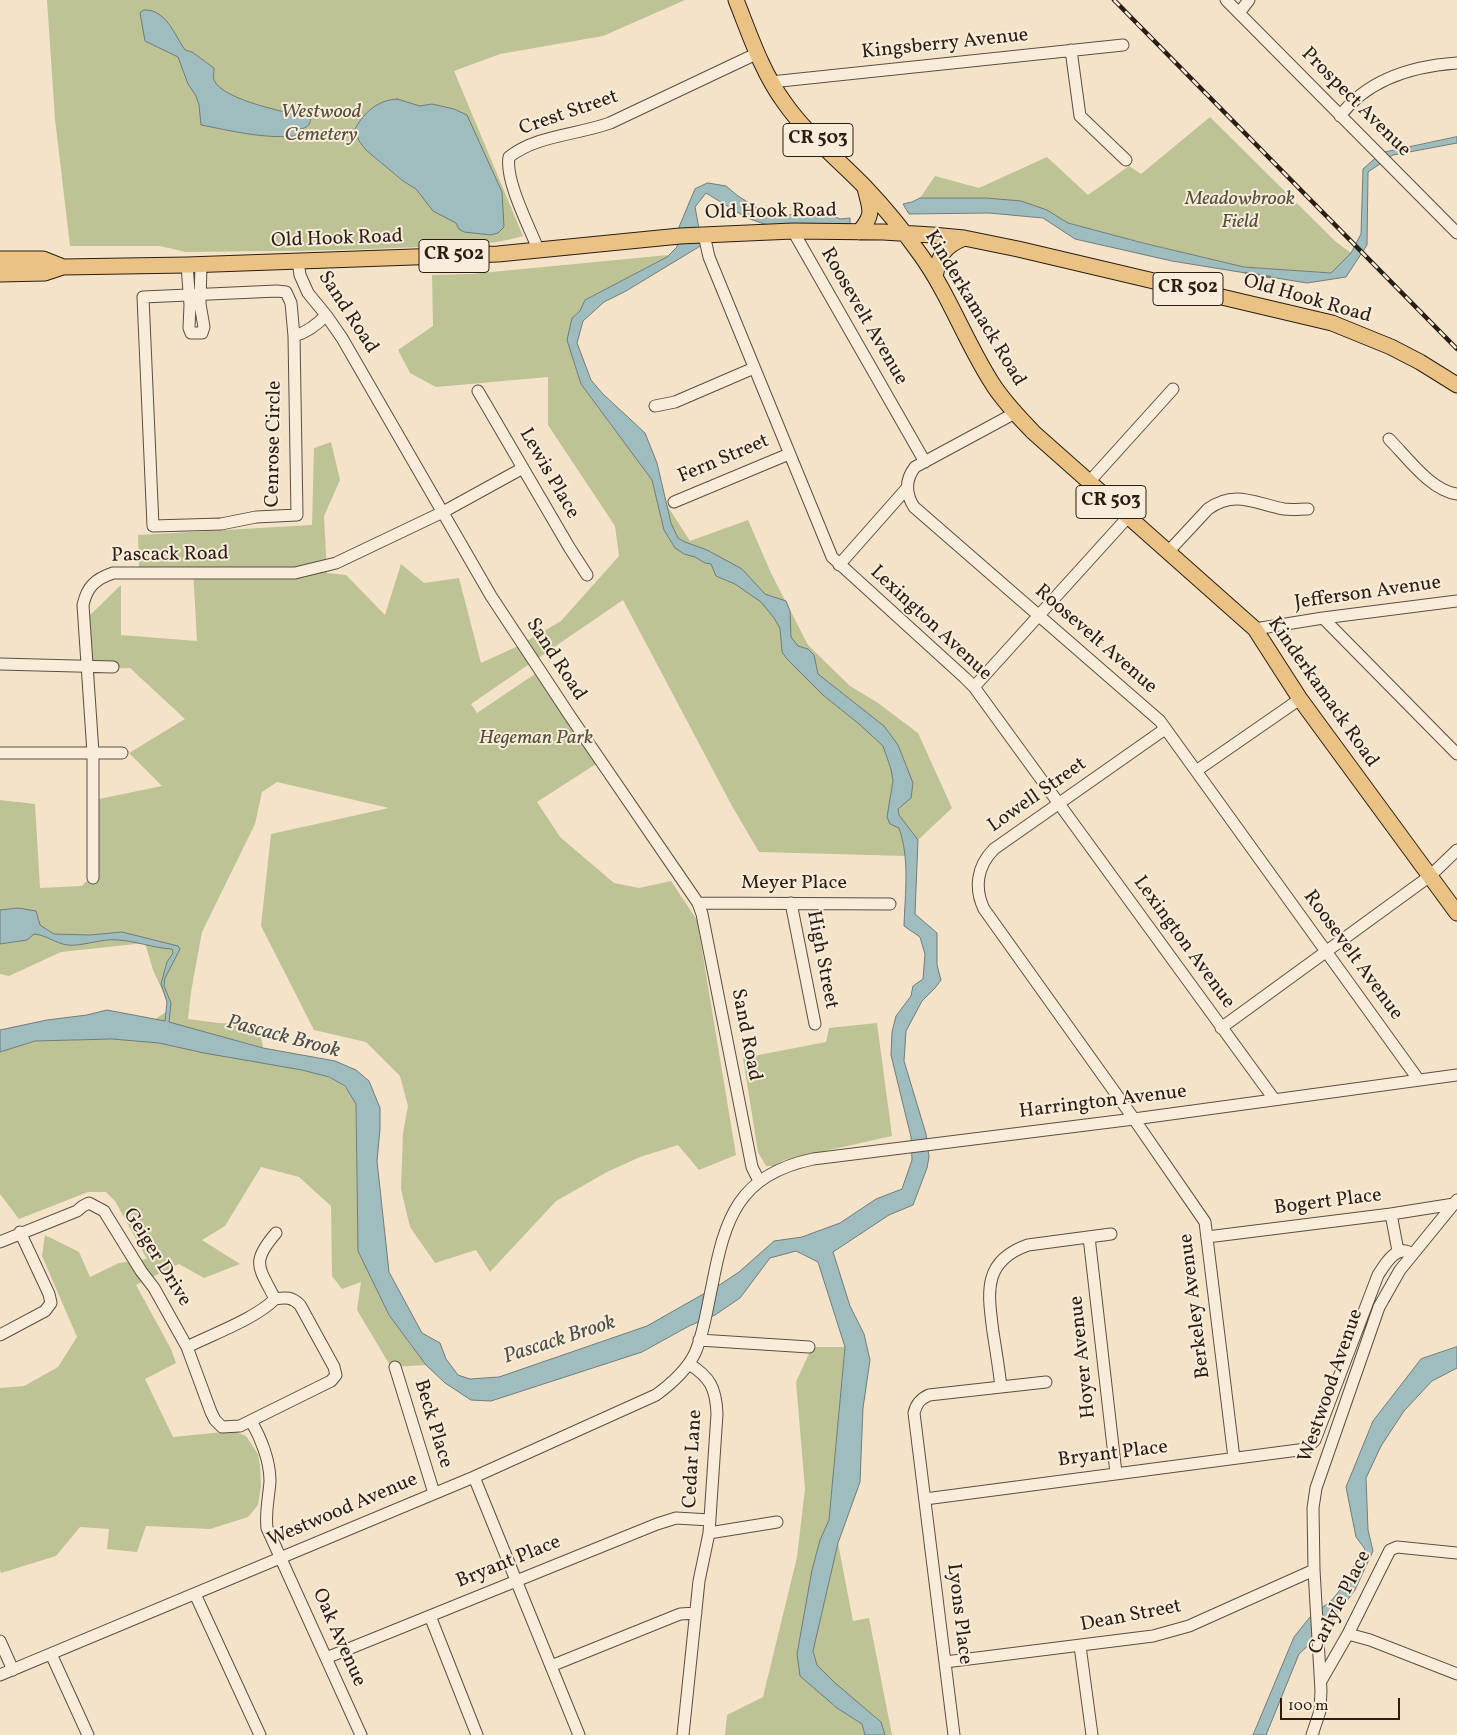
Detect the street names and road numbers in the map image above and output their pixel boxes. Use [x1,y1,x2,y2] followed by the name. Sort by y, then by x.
[860,24,1030,66] street label: Kingsberry Avenue
[1295,43,1415,163] street label: Prospect Avenue
[516,86,622,142] street label: Crest Street
[783,124,853,156] road number: CR 503
[705,200,837,226] street label: Old Hook Road
[271,226,403,254] street label: Old Hook Road
[918,227,1030,391] street label: Kinderkamack Road
[419,240,489,272] road number: CR 502
[814,244,912,390] street label: Roosevelt Avenue
[312,267,382,359] street label: Sand Road
[1240,270,1374,330] street label: Old Hook Road
[1153,272,1223,306] road number: CR 502
[262,380,288,508] street label: Cenrose Circle
[512,424,584,524] street label: Lewis Place
[675,430,773,490] street label: Fern Street
[1076,486,1146,518] road number: CR 503
[111,543,229,569] street label: Pascack Road
[864,561,996,687] street label: Lexington Avenue
[1293,572,1443,616] street label: Jefferson Avenue
[1029,580,1161,700] street label: Roosevelt Avenue
[1261,613,1383,773] street label: Kinderkamack Road
[520,614,590,706] street label: Sand Road
[984,753,1092,839] street label: Lowell Street
[741,872,847,896] street label: Meyer Place
[1127,872,1239,1014] street label: Lexington Avenue
[1297,886,1407,1026] street label: Roosevelt Avenue
[800,909,842,1011] street label: High Street
[724,987,766,1083] street label: Sand Road
[1018,1081,1188,1125] street label: Harrington Avenue
[1273,1184,1383,1222] street label: Bogert Place
[116,1205,196,1311] street label: Geiger Drive
[1175,1232,1217,1380] street label: Berkeley Avenue
[1066,1294,1102,1420] street label: Hoyer Avenue
[1294,1306,1370,1466] street label: Westwood Avenue
[407,1377,457,1471] street label: Beck Place
[679,1409,709,1509] street label: Cedar Lane
[1057,1436,1169,1474] street label: Bryant Place
[264,1469,422,1553] street label: Westwood Avenue
[453,1531,565,1595] street label: Bryant Place
[1305,1547,1377,1659] street label: Carlyle Place
[940,1562,976,1666] street label: Lyons Place
[306,1585,370,1691] street label: Oak Avenue
[1078,1595,1184,1639] street label: Dean Street

